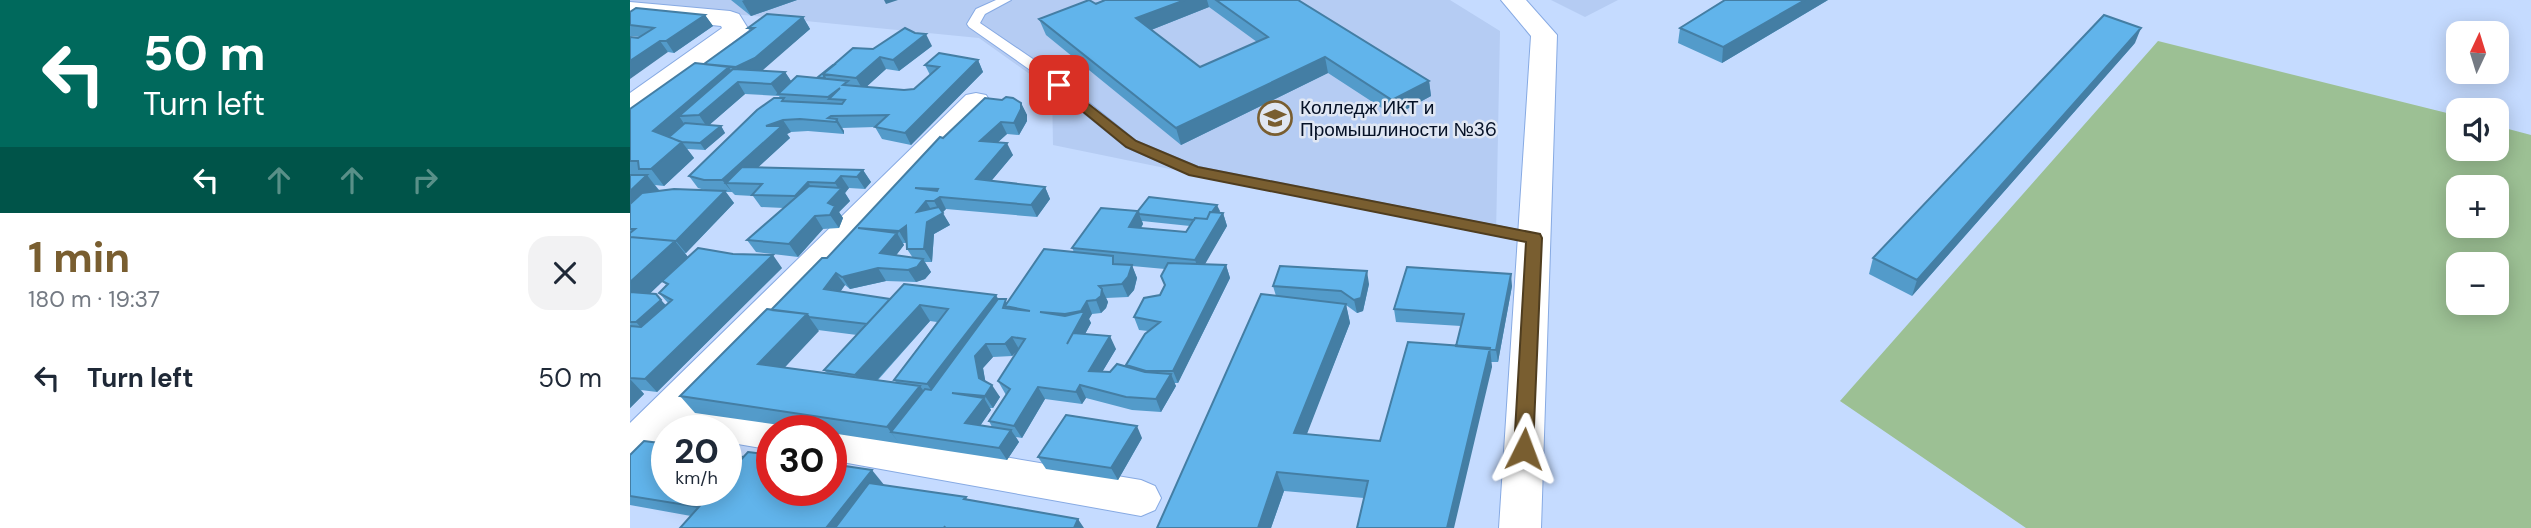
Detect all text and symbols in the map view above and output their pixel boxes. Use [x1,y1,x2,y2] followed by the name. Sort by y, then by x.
[143,21,266,85] text: 50 m
[2446,21,2510,84] north arrow
[2446,21,2509,315] map controls
[28,28,119,119] icon: left
[1029,55,1089,115] pin
[1040,66,1078,104] icon: arrive
[143,83,265,125] text: Turn left
[1300,95,1497,142] place label: Колледж ИКТ и Промышлиности №36
[2446,98,2509,161] button: sound
[1256,99,1294,137] school or university icon: Колледж ИКТ и Промышлиности №36
[187,161,225,199] icon: left
[260,161,298,199] icon: ahead
[333,161,371,199] icon: ahead
[406,161,444,199] icon: right
[2446,175,2509,238] button: +
[28,230,130,285] text: 1 min
[528,236,602,310] button: close
[2446,252,2509,315] button: −
[28,284,160,314] text: 180 m · 19:37
[28,359,66,397] icon: left
[87,361,194,395] text: Turn left
[538,361,602,395] text: 50 m
[1487,412,1561,486] position arrow
[756,415,847,506] speed limit sign: 30
[674,428,719,474] text: 20
[675,466,718,490] text: km/h

